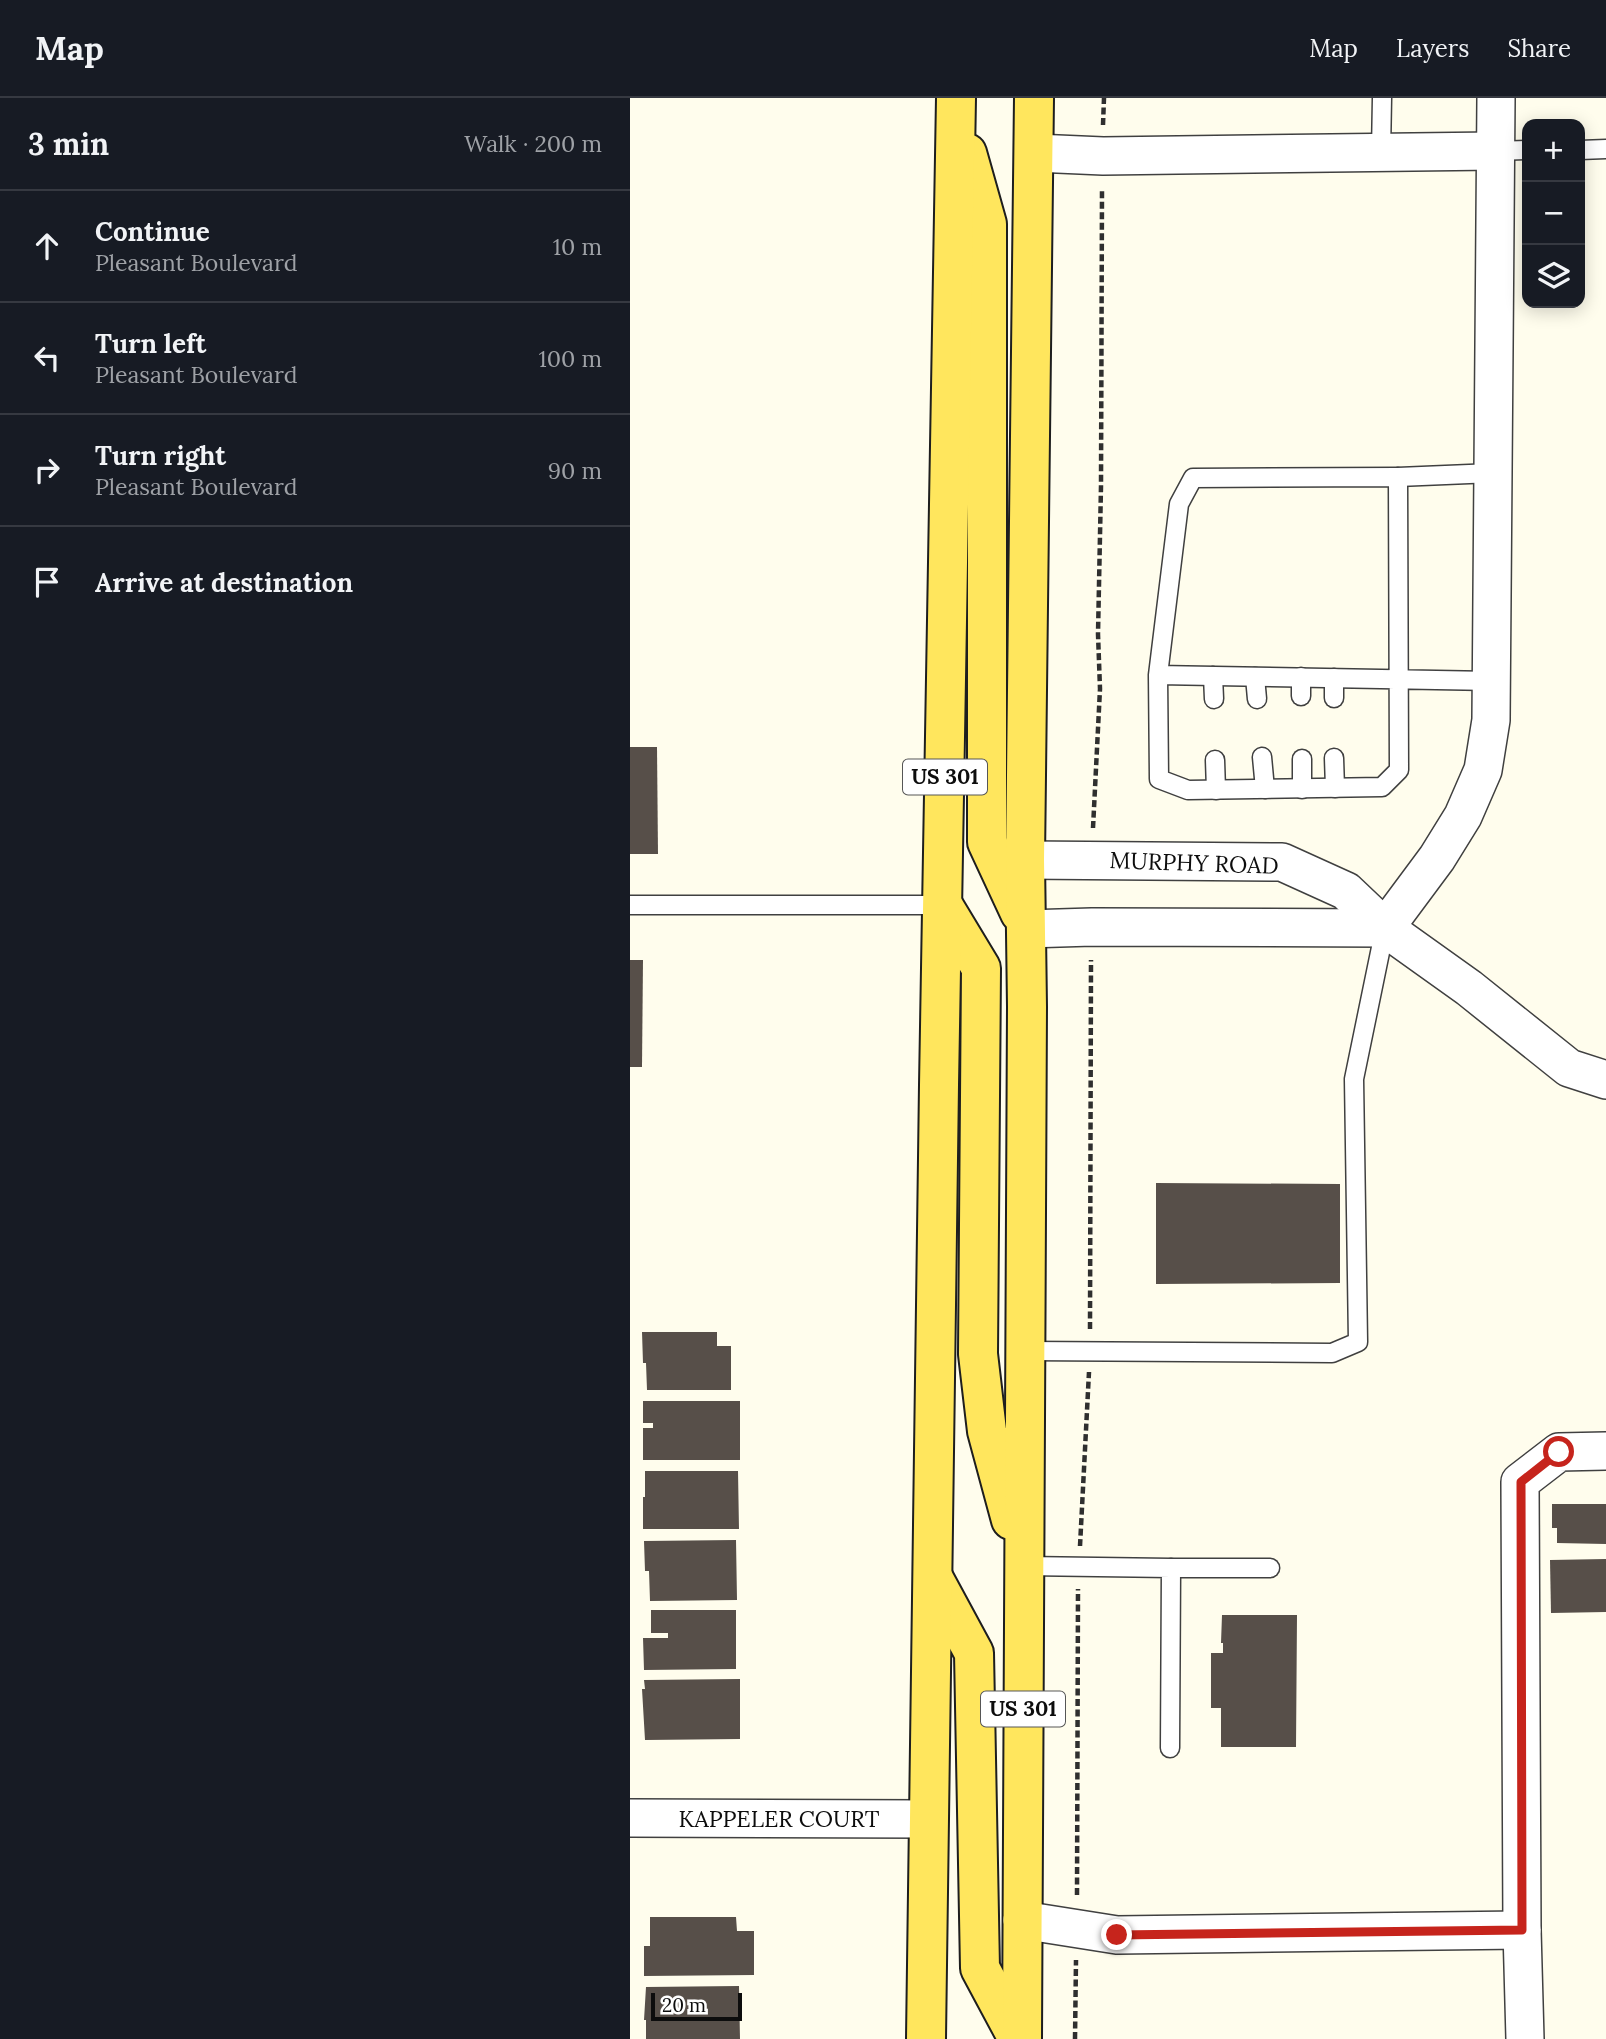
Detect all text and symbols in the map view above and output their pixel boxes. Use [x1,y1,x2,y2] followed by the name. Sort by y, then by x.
[35,27,104,69] text: Map
[1309,33,1358,64] text: Map
[1396,33,1469,64] text: Layers
[1507,33,1571,64] text: Share
[1522,119,1585,308] map controls
[1522,119,1585,182] button: +
[28,125,109,163] text: 3 min
[464,129,602,158] text: Walk · 200 m
[1522,182,1585,245] button: −
[95,215,210,248] text: Continue
[28,227,66,265] icon: ahead
[553,232,602,261] text: 10 m
[1522,245,1585,308] button: layers
[95,248,297,277] text: Pleasant Boulevard
[95,327,206,360] text: Turn left
[28,339,66,377] icon: left
[538,344,602,373] text: 100 m
[95,360,297,389] text: Pleasant Boulevard
[95,439,226,472] text: Turn right
[28,451,66,489] icon: right
[548,456,602,485] text: 90 m
[95,472,297,501] text: Pleasant Boulevard
[28,563,66,601] icon: arrive
[95,566,353,599] text: Arrive at destination
[903,760,987,794] road number: US 301
[1109,845,1279,880] street label: MURPHY ROAD
[1543,1436,1574,1467] route start
[981,1692,1065,1726] road number: US 301
[679,1804,880,1833] street label: KAPPELER COURT
[1101,1919,1132,1950] route end
[651,1990,742,2022] scale bar
[662,1993,706,2017] text: 20 m

